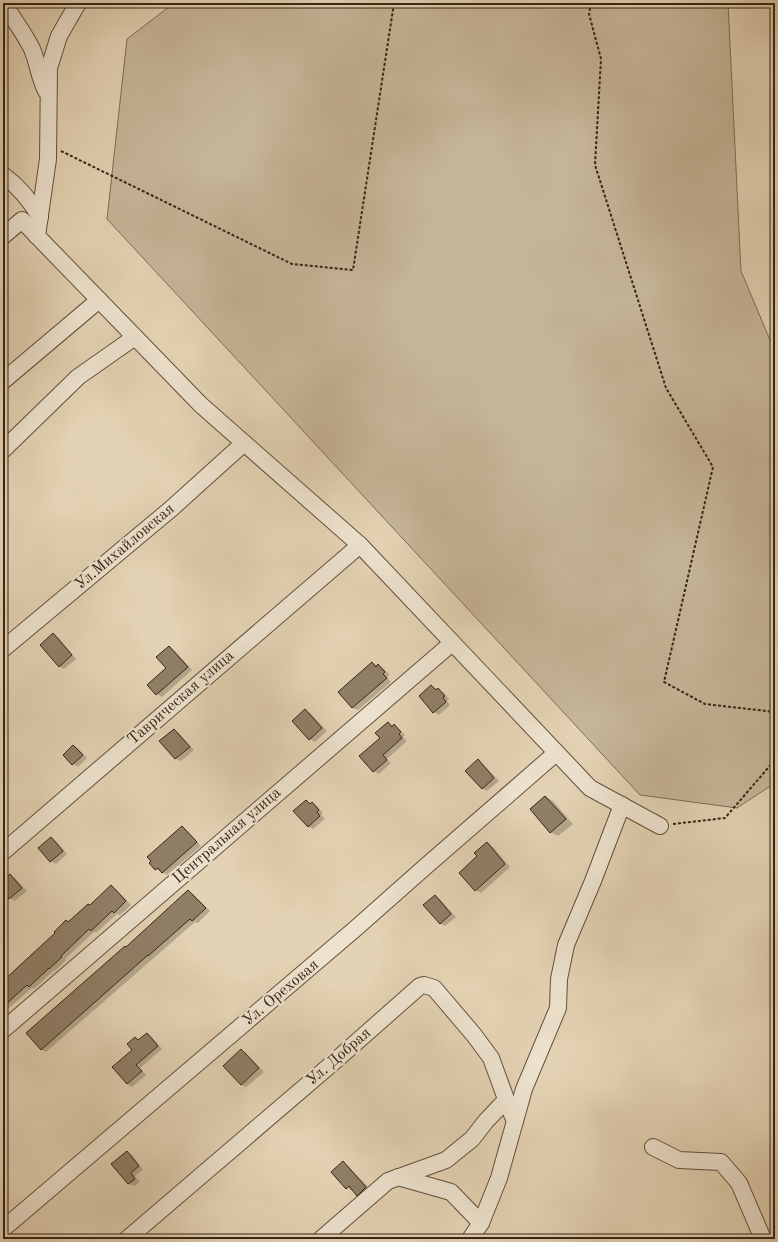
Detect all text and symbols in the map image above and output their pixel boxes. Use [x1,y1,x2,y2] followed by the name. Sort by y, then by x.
[72,501,178,593] street label: Ул.Михайловская
[125,648,237,748] street label: Таврическая улица
[170,785,284,887] street label: Центральная улица
[240,957,322,1029] street label: Ул. Ореховая
[304,1025,374,1089] street label: Ул. Добрая

